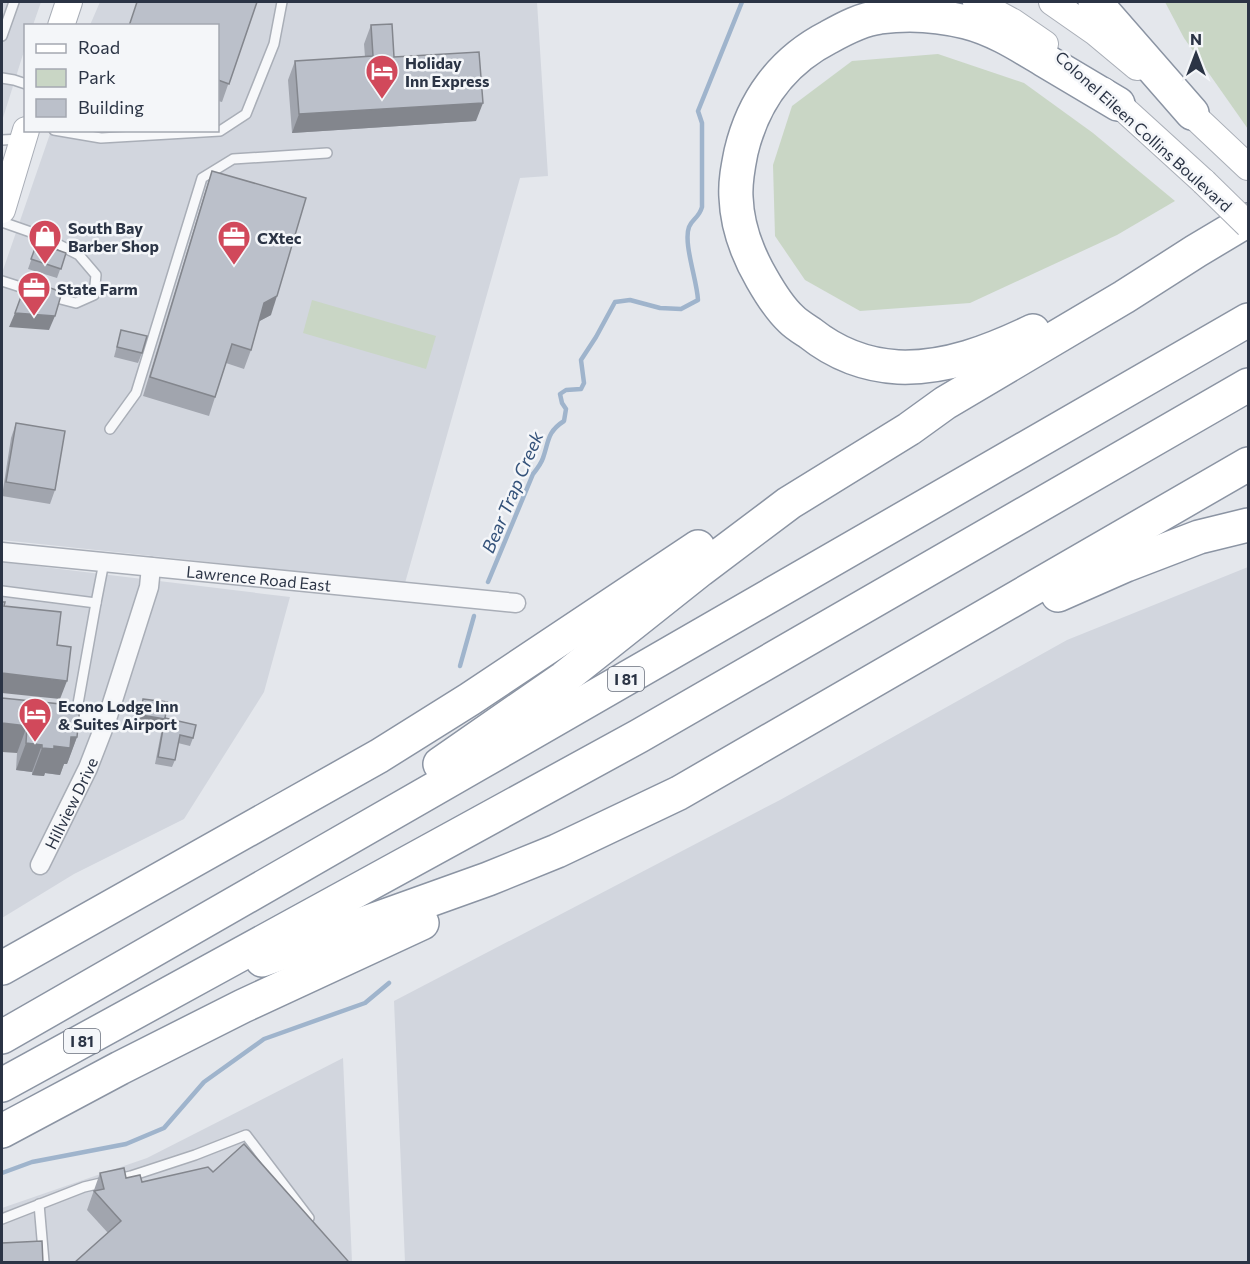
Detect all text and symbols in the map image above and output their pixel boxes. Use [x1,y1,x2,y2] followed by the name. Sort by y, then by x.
[24,24,219,132] legend
[1166,24,1226,84] north arrow
[1190,29,1202,48] text: N
[78,36,120,58] text: Road
[1052,47,1236,215] street label: Colonel Eileen Collins Boulevard
[364,53,400,100] hotel icon: Holiday Inn Express
[405,53,489,90] place label: Holiday Inn Express
[78,66,116,88] text: Park
[78,96,144,118] text: Building
[27,218,63,265] shop icon: South Bay Barber Shop
[68,218,159,255] place label: South Bay Barber Shop
[216,219,252,266] office icon: CXtec
[257,228,302,247] place label: CXtec
[16,270,52,317] office icon: State Farm
[57,279,138,298] place label: State Farm
[477,427,548,556] water label: Bear Trap Creek
[185,561,333,594] street label: Lawrence Road East
[608,667,644,691] road number: I 81
[17,696,53,743] hotel icon: Econo Lodge Inn & Suites Airport
[58,696,179,733] place label: Econo Lodge Inn & Suites Airport
[40,755,101,852] street label: Hillview Drive
[64,1029,100,1053] road number: I 81

